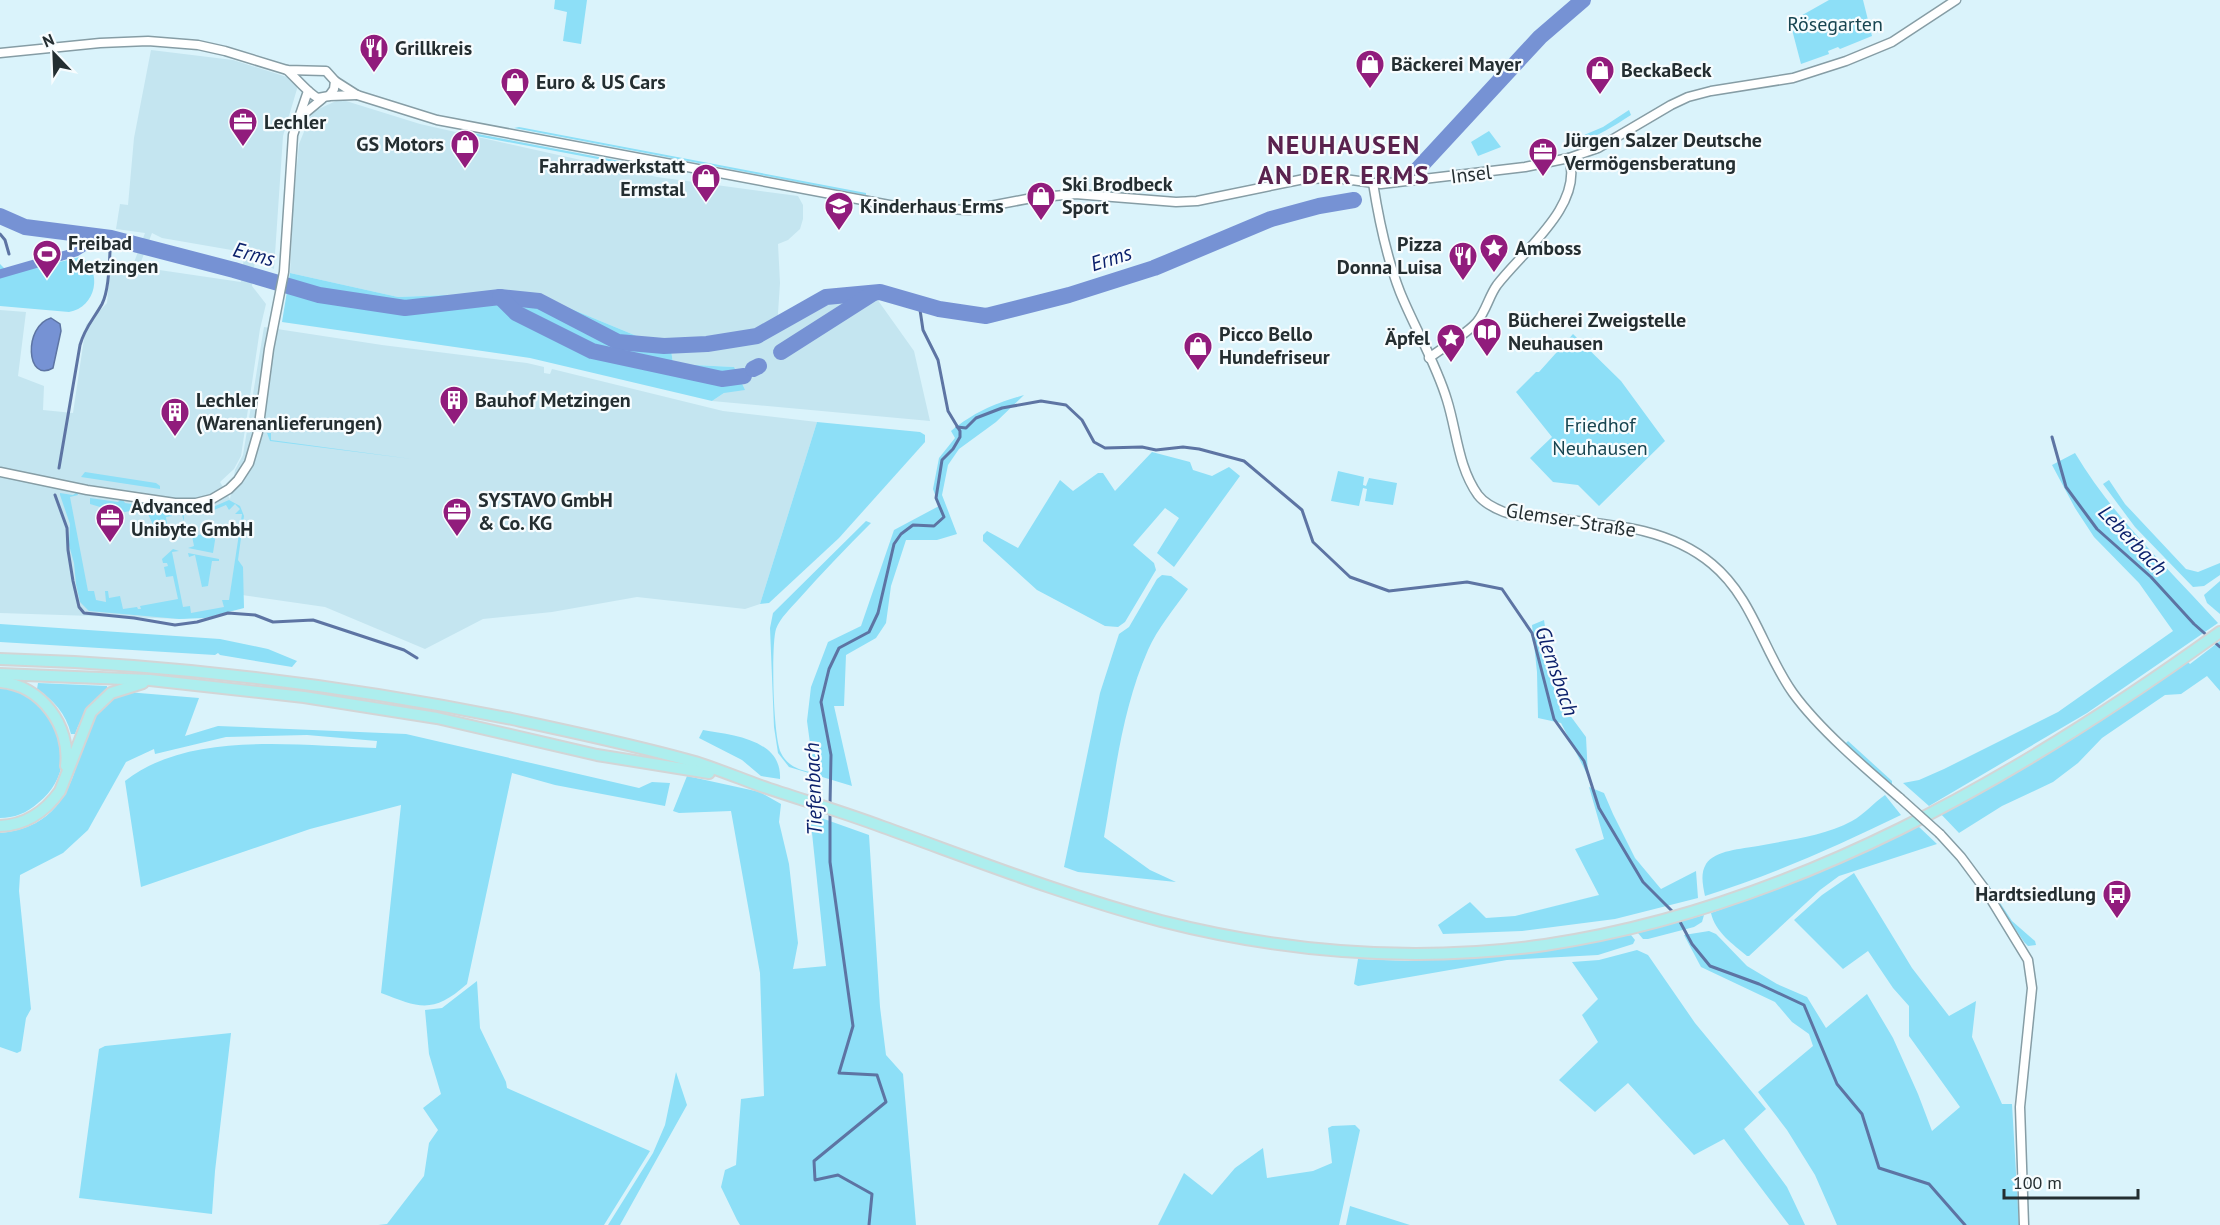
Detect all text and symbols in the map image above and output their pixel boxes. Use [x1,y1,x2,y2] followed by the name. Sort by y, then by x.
[1787,11,1883,37] park label: Rösegarten
[24,24,84,84] north arrow
[39,29,57,51] text: N
[358,32,390,74] restaurant icon: Grillkreis
[395,35,472,61] place label: Grillkreis
[1354,48,1386,90] shop icon: Bäckerei Mayer
[1391,51,1521,77] place label: Bäckerei Mayer
[1584,54,1616,96] shop icon: BeckaBeck
[1621,57,1712,83] place label: BeckaBeck
[499,66,531,108] shop icon: Euro & US Cars
[536,69,666,95] place label: Euro & US Cars
[227,106,259,148] office icon: Lechler
[264,109,326,135] place label: Lechler
[1563,127,1762,176] place label: Jürgen Salzer Deutsche Vermögensberatung
[449,128,481,170] shop icon: GS Motors
[1258,128,1430,191] district label: NEUHAUSEN AN DER ERMS
[356,131,444,157] place label: GS Motors
[1527,136,1559,178] office icon: Jürgen Salzer Deutsche Vermögensberatung
[539,153,685,202] place label: Fahrradwerkstatt Ermstal
[1449,159,1493,189] street label: Insel
[690,162,722,204] shop icon: Fahrradwerkstatt Ermstal
[1062,171,1173,220] place label: Ski Brodbeck Sport
[1025,180,1057,222] shop icon: Ski Brodbeck Sport
[823,190,855,232] school or university icon: Kinderhaus Erms
[860,193,1004,219] place label: Kinderhaus Erms
[68,230,158,279] place label: Freibad Metzingen
[1337,231,1442,280] place label: Pizza Donna Luisa
[1478,232,1510,274] place icon: Amboss
[1515,235,1582,261] place label: Amboss
[230,236,278,273] water label: Erms
[31,238,63,280] sports icon: Freibad Metzingen
[1087,238,1136,277] water label: Erms
[1447,240,1479,282] restaurant icon: Pizza Donna Luisa
[1508,307,1686,356] place label: Bücherei Zweigstelle Neuhausen
[1471,316,1503,358] library icon: Bücherei Zweigstelle Neuhausen
[1219,321,1330,370] place label: Picco Bello Hundefriseur
[1435,322,1467,364] place icon: Äpfel
[1385,325,1430,351] place label: Äpfel
[1182,330,1214,372] shop icon: Picco Bello Hundefriseur
[438,384,470,426] building icon: Bauhof Metzingen
[196,387,383,436] place label: Lechler (Warenanlieferungen)
[475,387,631,413] place label: Bauhof Metzingen
[159,396,191,438] building icon: Lechler (Warenanlieferungen)
[1552,412,1648,461] park label: Friedhof Neuhausen
[478,487,613,536] place label: SYSTAVO GmbH & Co. KG
[131,493,253,542] place label: Advanced Unibyte GmbH
[441,496,473,538] office icon: SYSTAVO GmbH & Co. KG
[1504,497,1638,543] street label: Glemser Straße
[2093,499,2173,581] water label: Leberbach
[94,502,126,544] office icon: Advanced Unibyte GmbH
[1529,623,1585,719] water label: Glemsbach
[798,742,828,836] water label: Tiefenbach
[2101,878,2133,920] bus stop icon: Hardtsiedlung
[1975,881,2096,907] place label: Hardtsiedlung
[2004,1162,2138,1200] scale bar
[2013,1171,2062,1194] text: 100 m

